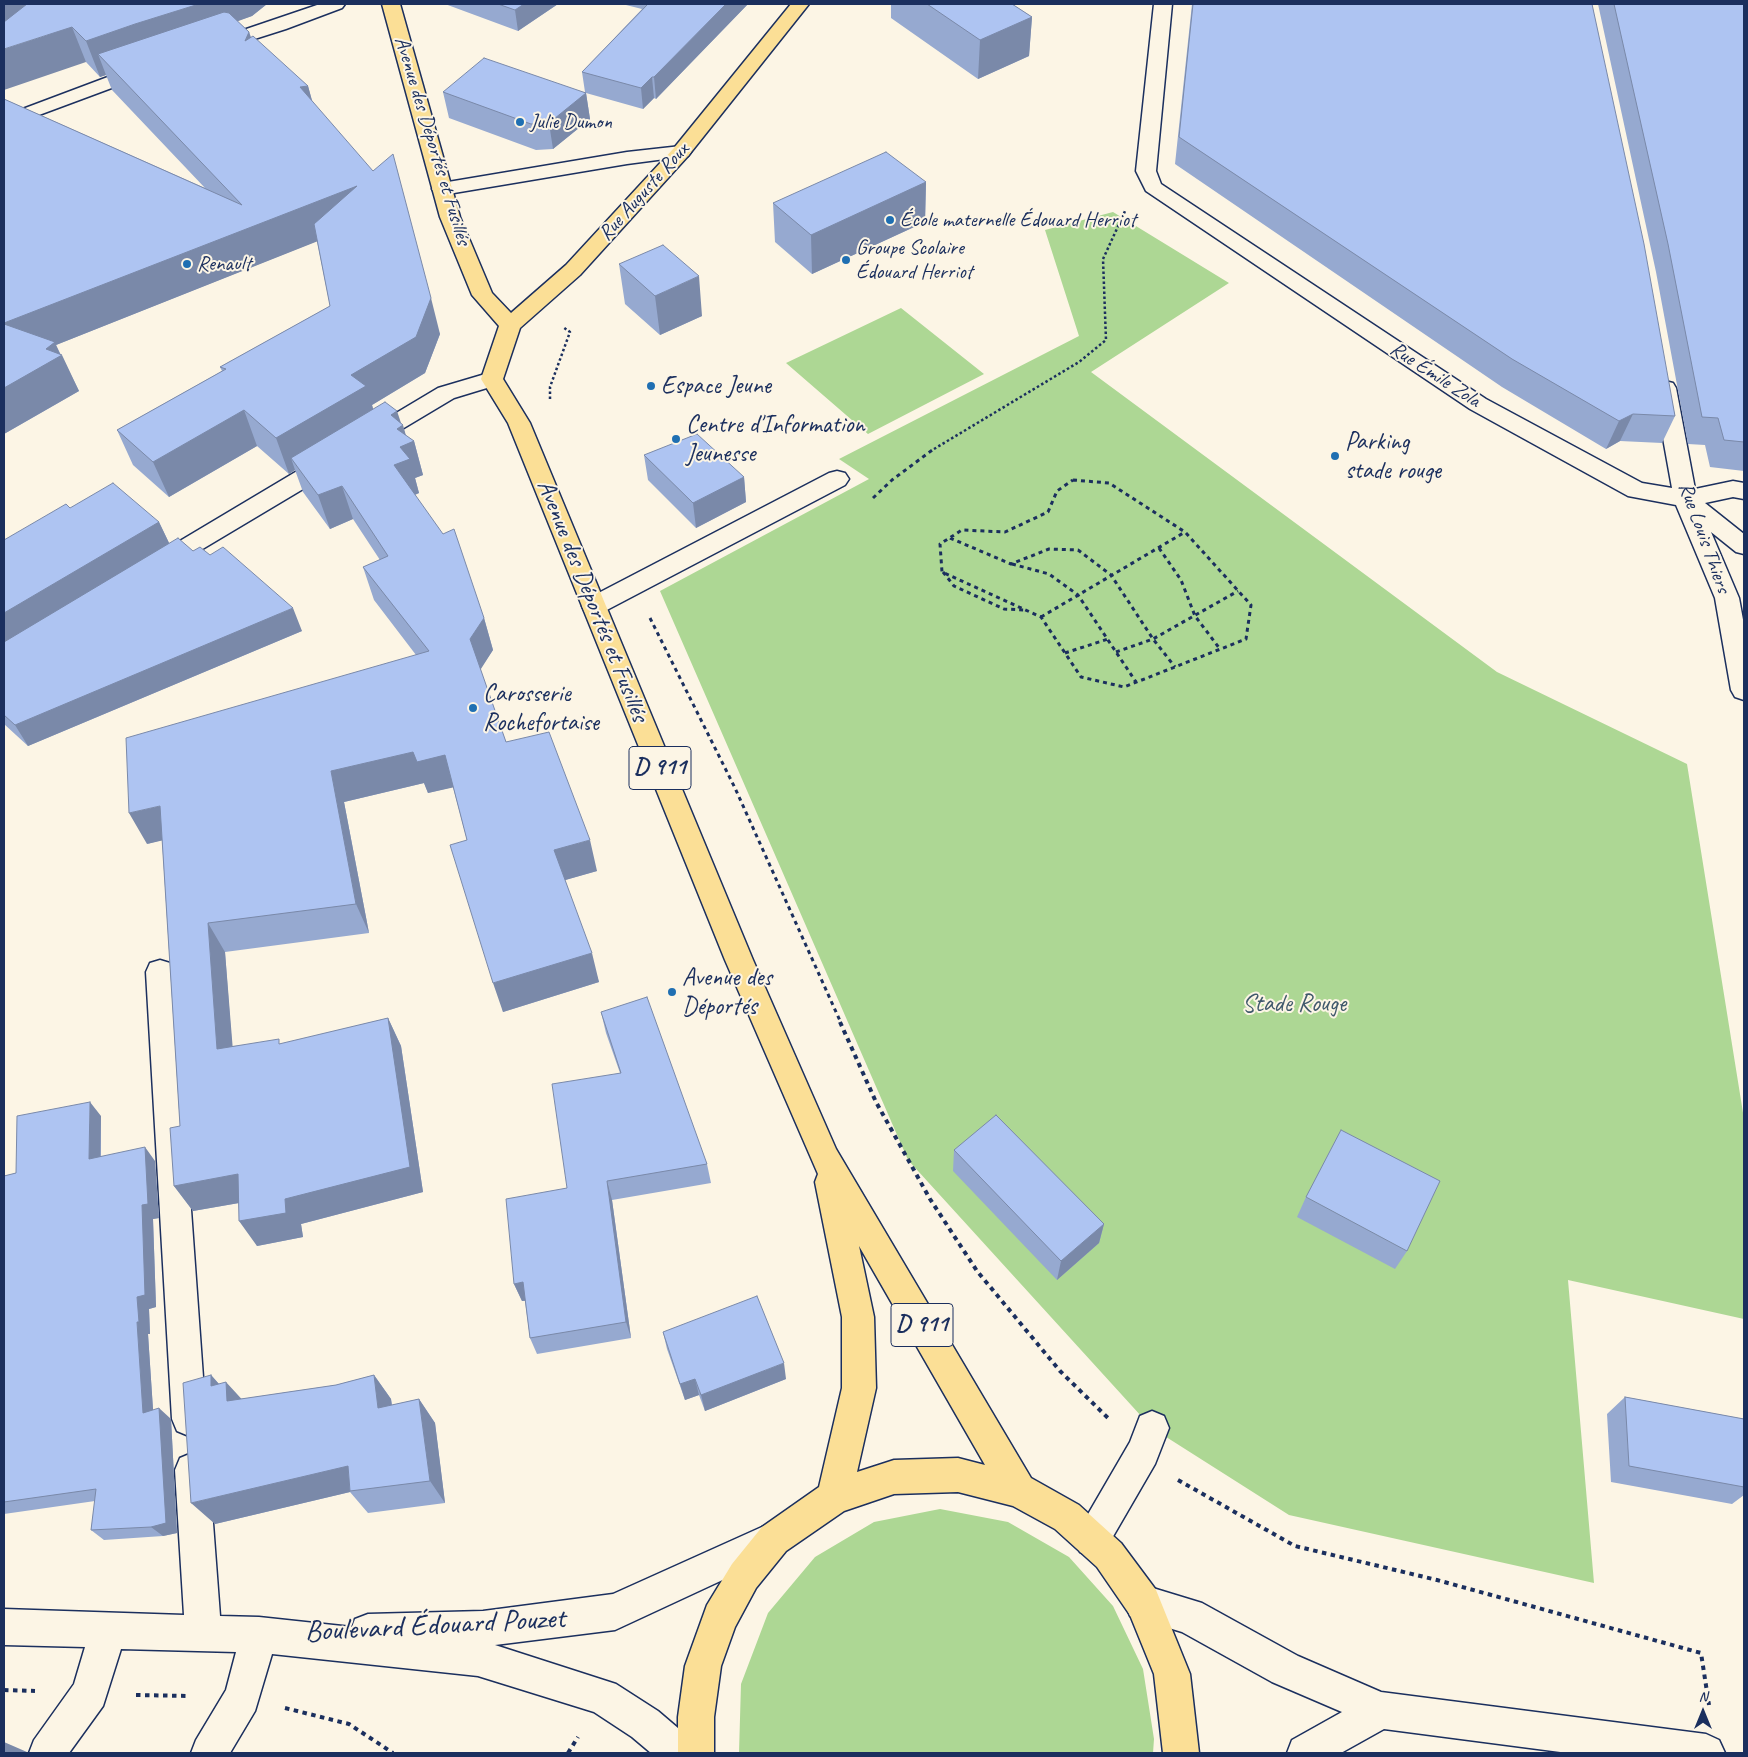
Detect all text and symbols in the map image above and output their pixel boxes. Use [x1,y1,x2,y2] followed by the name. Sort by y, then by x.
[388,34,476,248] street label: Avenue des Déportés et Fusillés
[530,109,612,135] place label: Julie Dumon
[514,116,526,128] marker: Julie Dumon
[593,138,695,246] street label: Rue Auguste Roux
[900,207,1136,233] place label: École maternelle Édouard Herriot
[884,214,896,226] marker: École maternelle Édouard Herriot
[856,235,973,285] place label: Groupe Scolaire Édouard Herriot
[197,251,251,277] place label: Renault
[840,254,852,266] marker: Groupe Scolaire Édouard Herriot
[181,258,193,270] marker: Renault
[1385,336,1485,414] street label: Rue Émile Zola
[661,371,771,401] place label: Espace Jeune
[645,380,657,392] marker: Espace Jeune
[686,410,865,469] place label: Centre d'Information Jeunesse
[1345,427,1441,486] place label: Parking stade rouge
[670,433,682,445] marker: Centre d'Information Jeunesse
[1329,450,1341,462] marker: Parking stade rouge
[530,476,654,726] street label: Avenue des Déportés et Fusillés
[1672,479,1736,597] street label: Rue Louis Thiers
[483,679,599,738] place label: Carosserie Rochefortaise
[467,702,479,714] marker: Carosserie Rochefortaise
[629,746,691,790] road number: D 911
[682,963,772,1022] place label: Avenue des Déportés
[666,986,678,998] marker: Avenue des Déportés
[1242,989,1346,1019] park label: Stade Rouge
[891,1304,953,1346] road number: D 911
[304,1601,566,1651] street label: Boulevard Édouard Pouzet
[1678,1687,1728,1737] north arrow
[1699,1688,1707,1705] text: N

